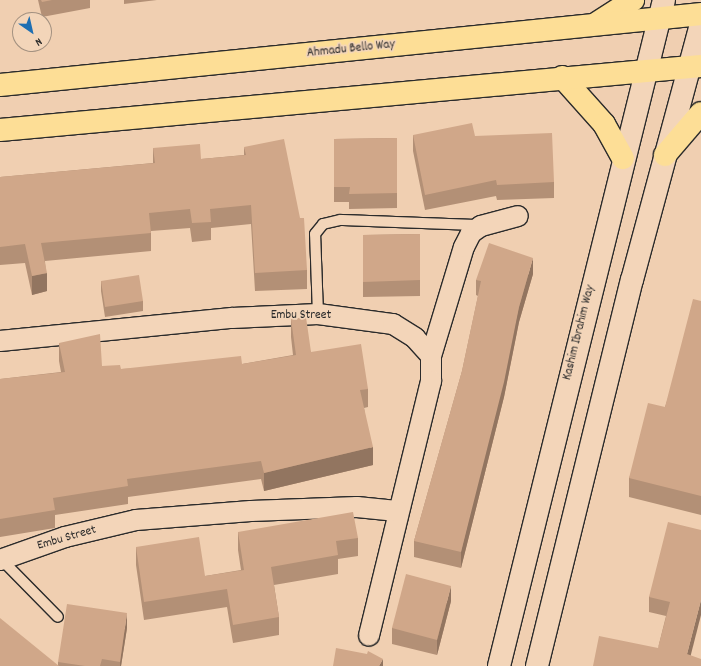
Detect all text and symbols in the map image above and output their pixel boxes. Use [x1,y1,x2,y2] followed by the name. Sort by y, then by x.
[12,12,52,52] north arrow
[31,33,45,49] text: N
[306,38,396,62] street label: Ahmadu Bello Way
[561,284,599,382] street label: Kashim Ibrahim Way
[271,308,331,324] street label: Embu Street
[36,523,98,555] street label: Embu Street

